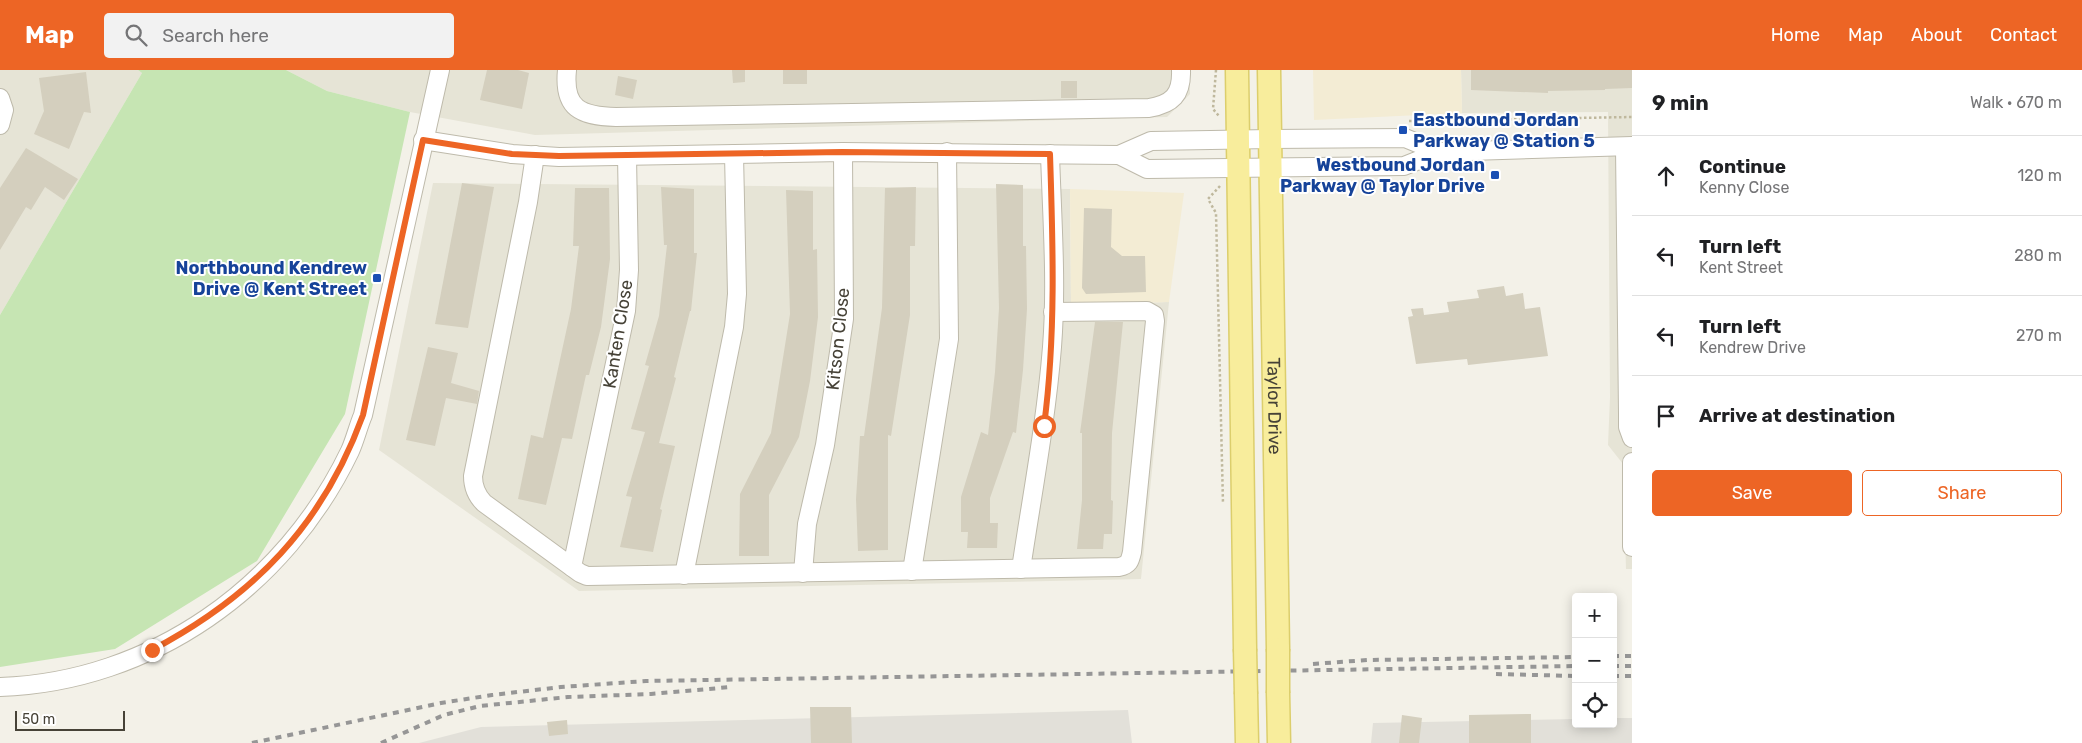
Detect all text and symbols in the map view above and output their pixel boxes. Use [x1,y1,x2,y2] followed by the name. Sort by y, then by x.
[104,13,454,58] search box
[25,21,74,49] text: Map
[122,21,150,49] icon: search
[162,24,269,47] text: Search here
[1771,24,1820,46] text: Home
[1848,24,1883,46] text: Map
[1911,24,1962,46] text: About
[1990,24,2057,46] text: Contact
[1652,90,1709,115] text: 9 min
[1970,93,2062,112] text: Walk · 670 m
[1413,109,1595,152] place label: Eastbound Jordan Parkway @ Station 5
[1397,124,1409,136] marker: Eastbound Jordan Parkway @ Station 5
[1280,154,1485,197] place label: Westbound Jordan Parkway @ Taylor Drive
[1699,155,1786,178] text: Continue
[1652,162,1680,190] icon: ahead
[2017,166,2062,185] text: 120 m
[1489,169,1501,181] marker: Westbound Jordan Parkway @ Taylor Drive
[1699,178,1789,197] text: Kenny Close
[1699,235,1781,258] text: Turn left
[1652,242,1680,270] icon: left
[2014,246,2062,265] text: 280 m
[176,257,367,300] place label: Northbound Kendrew Drive @ Kent Street
[1699,258,1783,277] text: Kent Street
[371,272,383,284] marker: Northbound Kendrew Drive @ Kent Street
[599,278,637,390] street label: Kanten Close
[822,287,854,391] street label: Kitson Close
[1699,315,1781,338] text: Turn left
[1652,322,1680,350] icon: left
[2016,326,2062,345] text: 270 m
[1699,338,1806,357] text: Kendrew Drive
[1262,357,1286,455] street label: Taylor Drive
[1652,402,1680,430] icon: arrive
[1699,404,1895,427] text: Arrive at destination
[1033,415,1056,438] route start
[1652,470,1852,516] button: Save
[1862,470,2062,516] button: Share
[1572,593,1617,728] map controls
[1572,593,1617,638] button: +
[1572,638,1617,683] button: −
[141,639,164,662] route end
[1572,683,1617,728] button: locate
[15,708,125,731] scale bar
[22,711,55,728] text: 50 m

